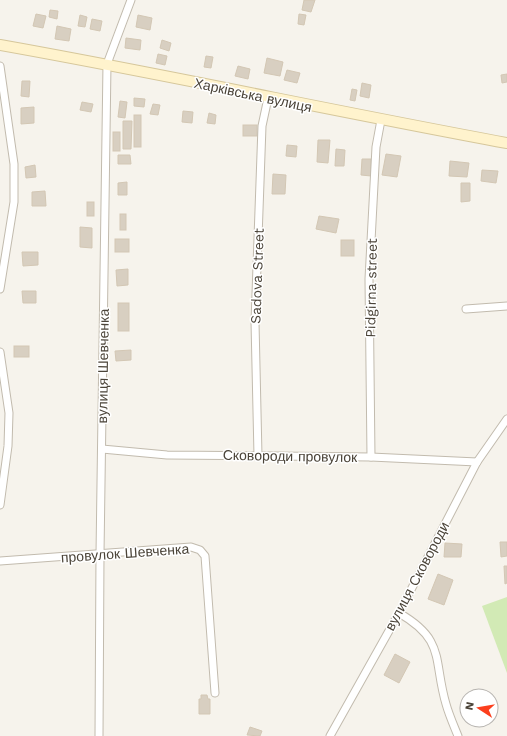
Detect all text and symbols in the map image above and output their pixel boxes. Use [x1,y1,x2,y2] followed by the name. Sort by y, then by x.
[193,75,313,115] street label: Харківська вулиця
[247,228,267,324] street label: Sadova Street
[362,238,380,338] street label: Pidgirna street
[94,308,112,423] street label: вулиця Шевченка
[223,447,358,465] street label: Сковороди провулок
[382,519,452,633] street label: вулиця Сковороди
[60,541,190,565] street label: провулок Шевченка
[459,688,499,728] north arrow
[463,701,477,711] text: N

